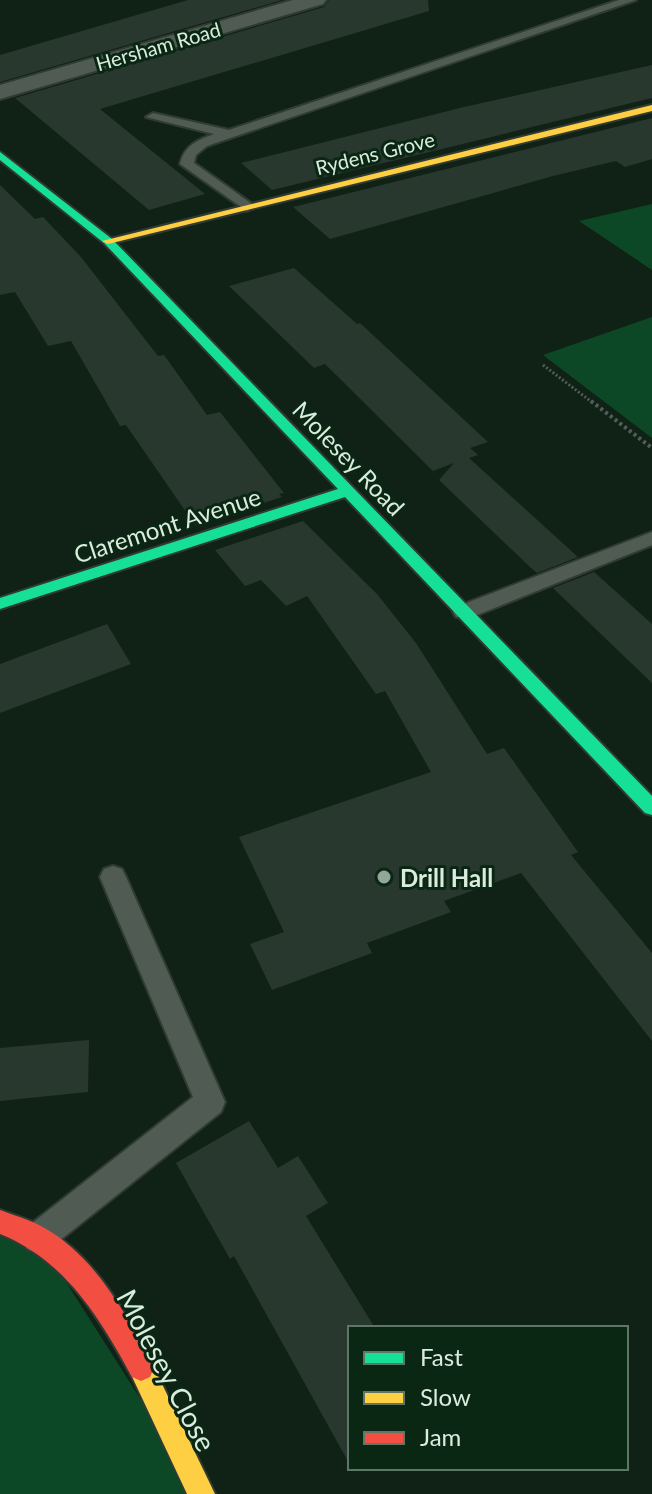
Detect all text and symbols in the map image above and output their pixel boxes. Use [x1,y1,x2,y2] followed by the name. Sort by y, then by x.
[93,17,223,75] street label: Hersham Road
[313,127,437,179] street label: Rydens Grove
[287,395,411,521] street label: Molesey Road
[70,481,264,569] street label: Claremont Avenue
[400,863,493,892] place label: Drill Hall
[375,868,393,886] marker: Drill Hall
[110,1283,224,1457] street label: Molesey Close
[348,1326,628,1470] legend
[420,1342,463,1371] text: Fast
[420,1382,471,1411] text: Slow
[420,1422,461,1451] text: Jam

